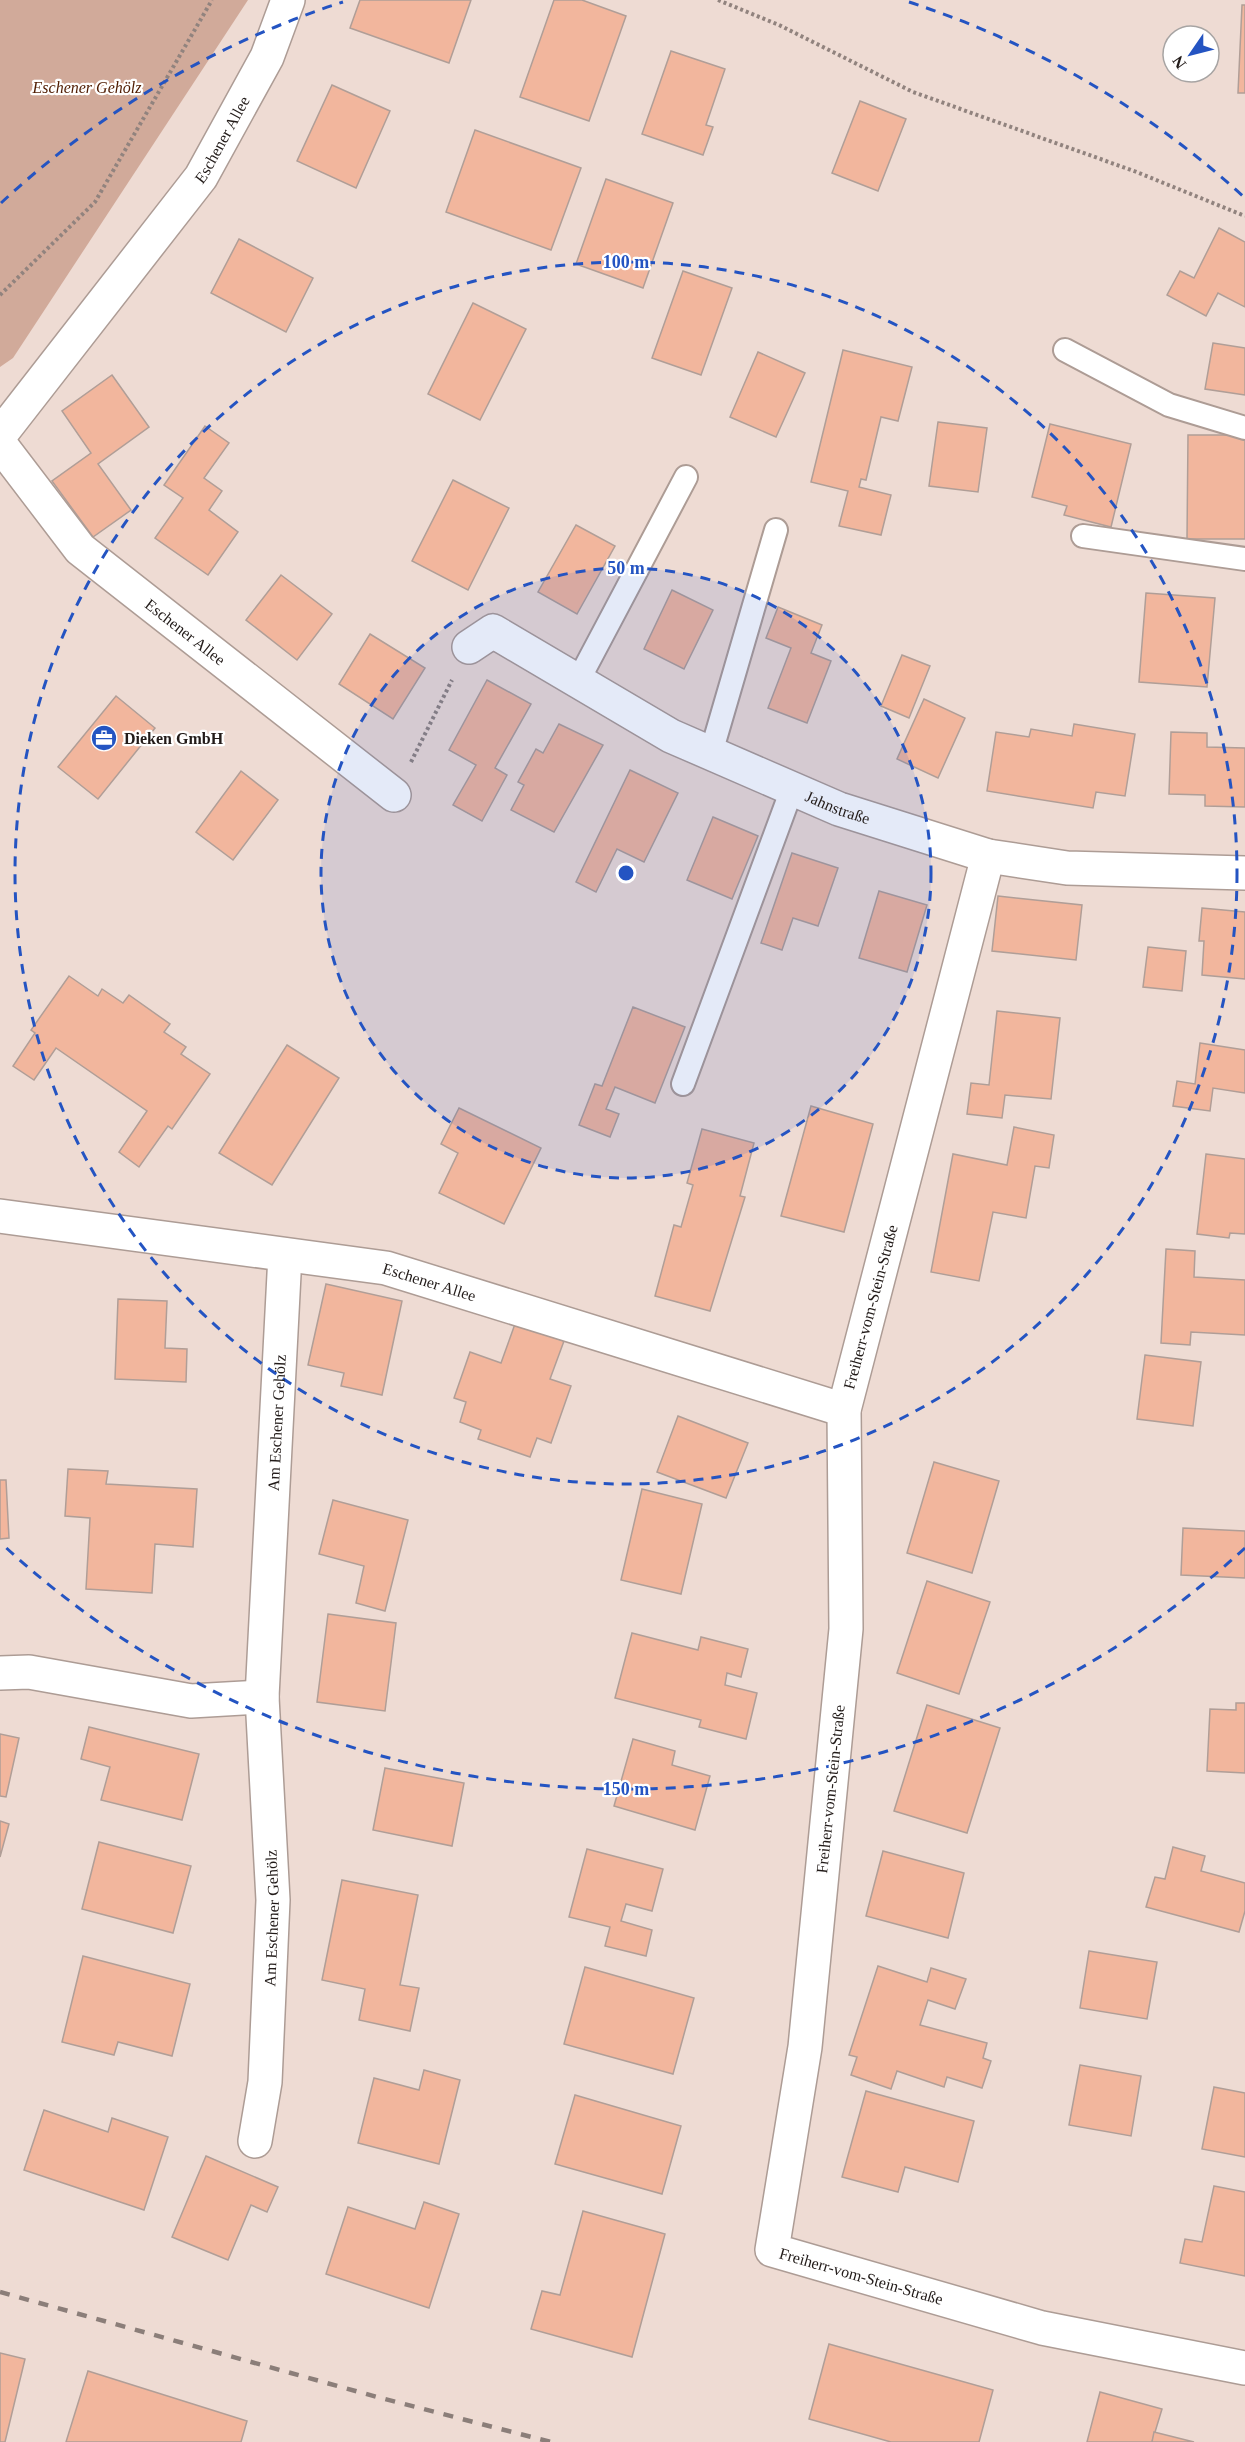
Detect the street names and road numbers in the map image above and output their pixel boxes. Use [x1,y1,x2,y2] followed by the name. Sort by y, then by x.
[191,93,253,187] street label: Eschener Allee
[142,596,228,668] street label: Eschener Allee
[803,788,872,827] street label: Jahnstraße
[840,1223,901,1391] street label: Freiherr-vom-Stein-Straße
[381,1260,478,1304] street label: Eschener Allee
[265,1354,289,1492] street label: Am Eschener Gehölz
[813,1704,848,1874] street label: Freiherr-vom-Stein-Straße
[261,1849,282,1987] street label: Am Eschener Gehölz
[777,2245,945,2308] street label: Freiherr-vom-Stein-Straße

